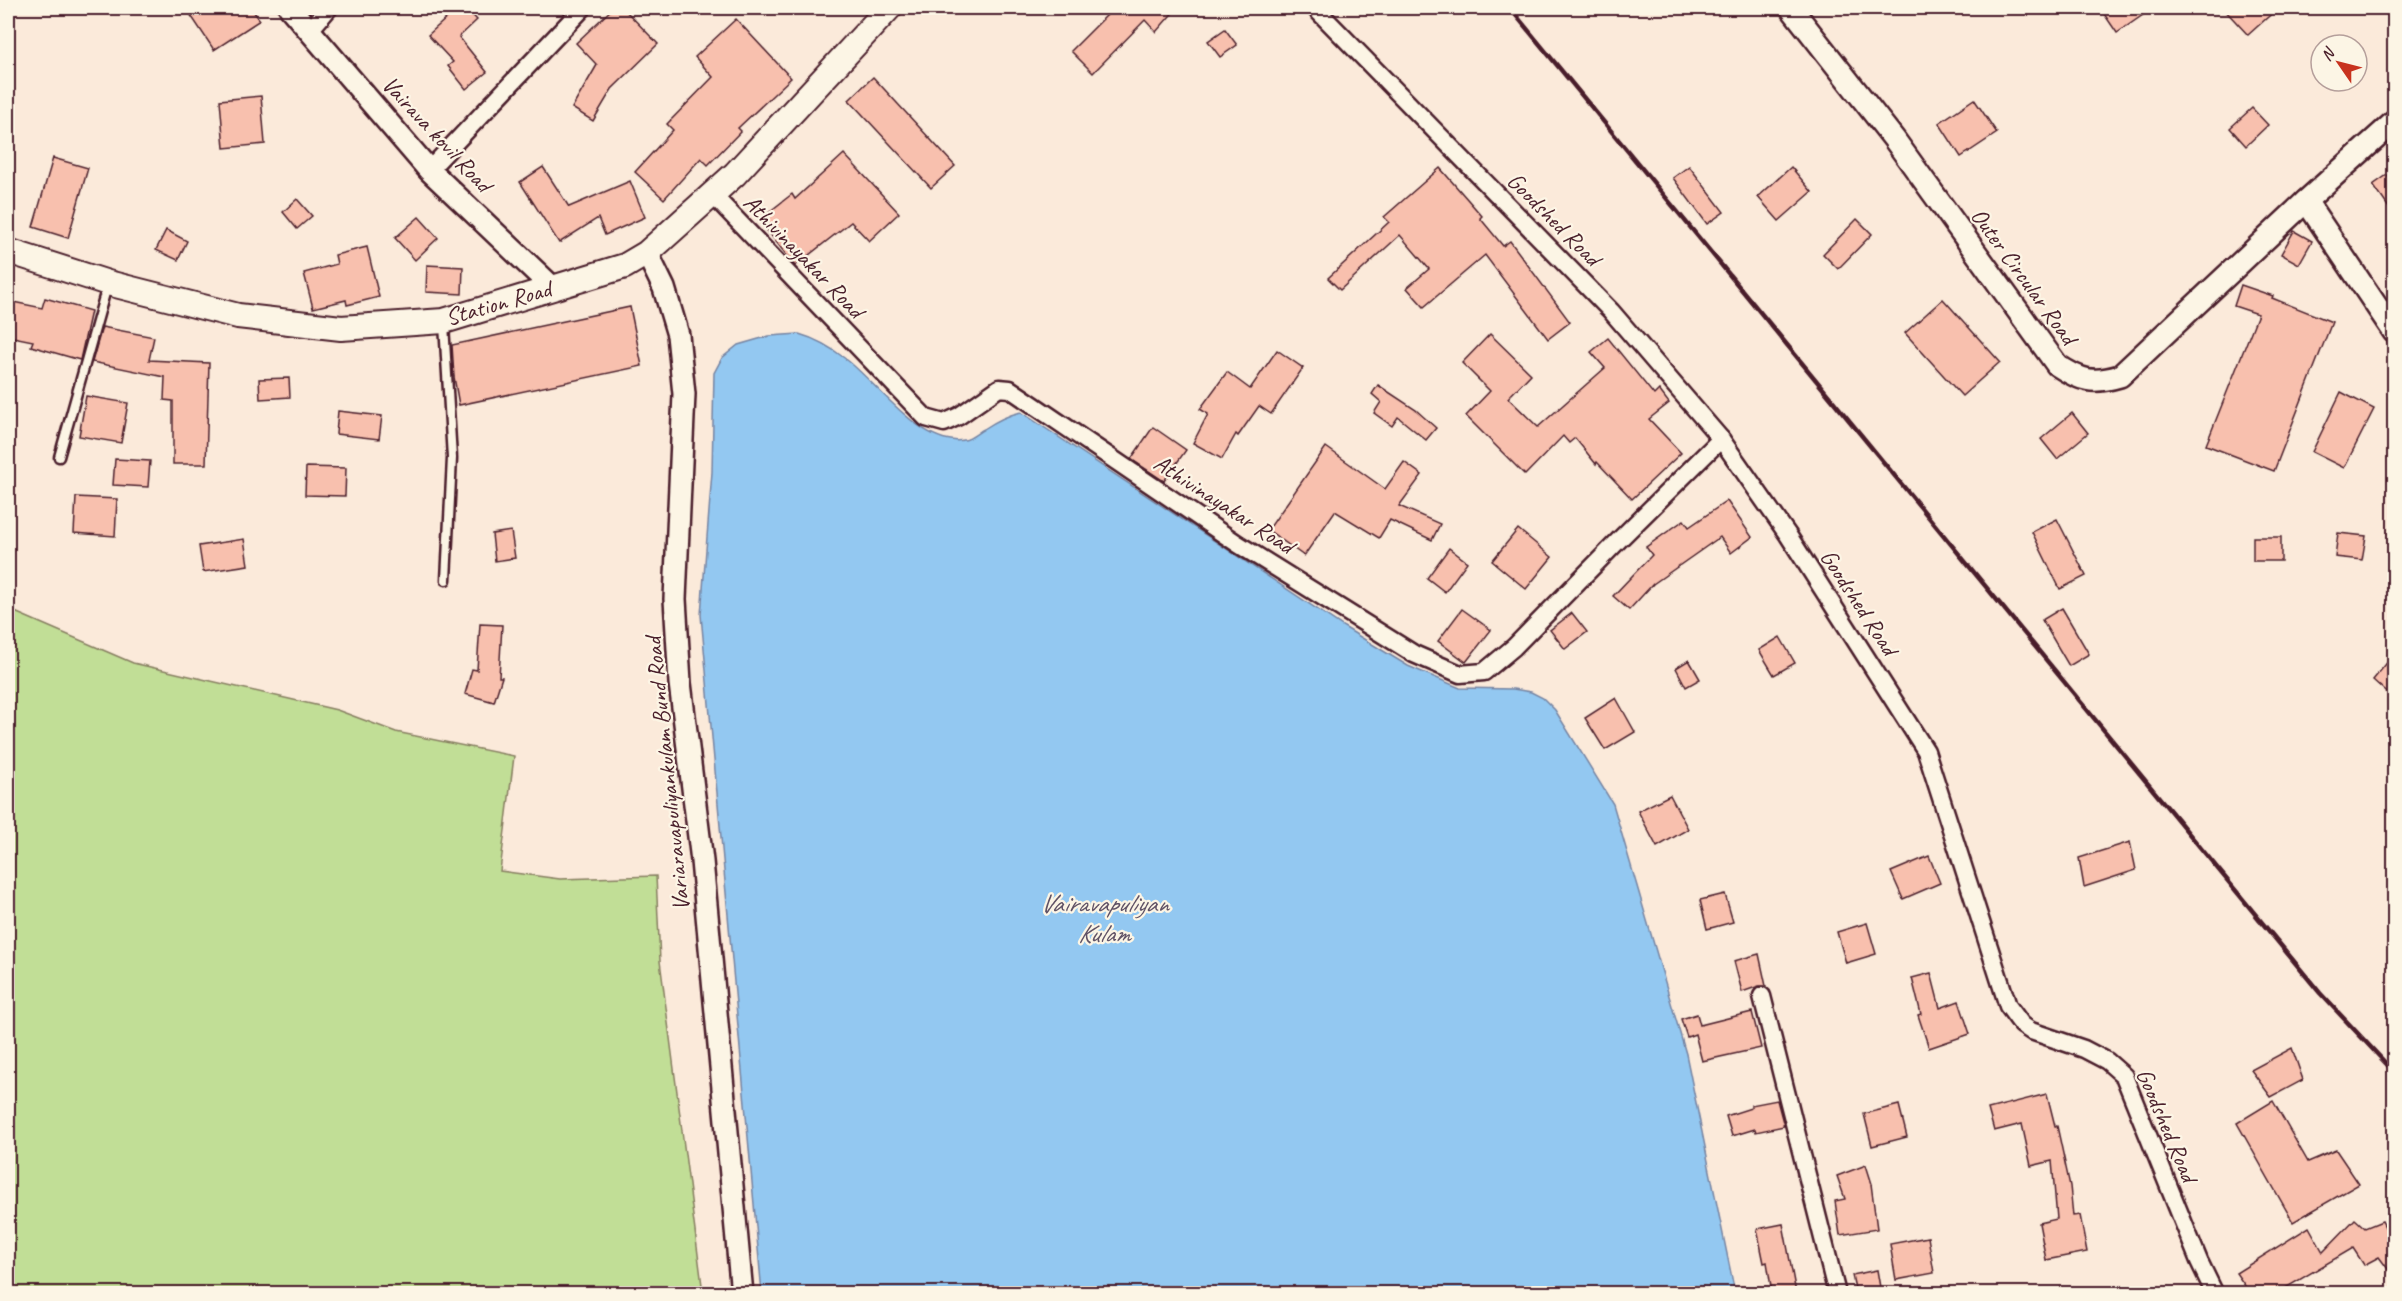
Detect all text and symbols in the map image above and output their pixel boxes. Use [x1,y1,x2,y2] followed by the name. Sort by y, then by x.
[2309,33,2369,93] north arrow
[2316,43,2340,65] text: N
[376,70,501,201] street label: Vairava kovil Road
[1501,166,1610,275] street label: Goodshed Road
[737,188,873,327] street label: Athivinayakar Road
[1964,202,2086,353] street label: Outer Circular Road
[442,273,558,332] street label: Station Road
[1148,448,1303,562] street label: Athivinayakar Road
[1814,543,1906,664] street label: Goodshed Road
[637,632,696,912] street label: Variaravapuliyankulam Bund Road
[1040,887,1170,950] water label: Vairavapuliyan Kulam
[2130,1064,2206,1190] street label: Goodshed Road

